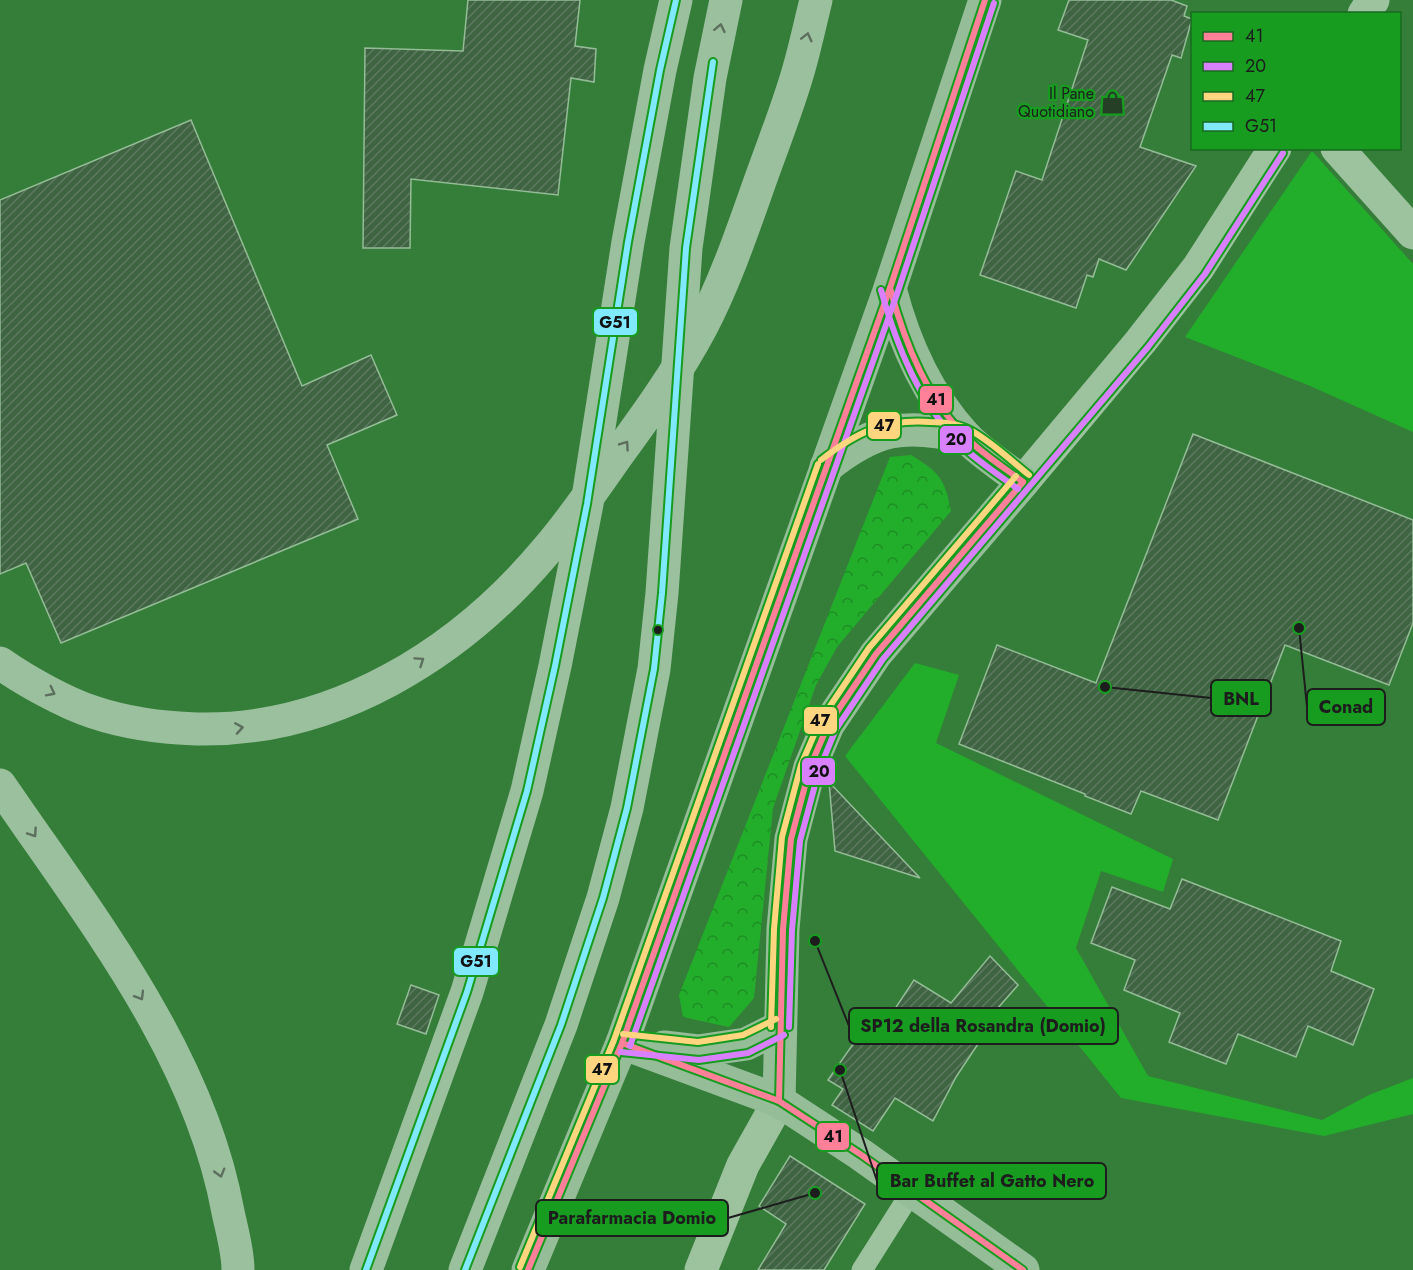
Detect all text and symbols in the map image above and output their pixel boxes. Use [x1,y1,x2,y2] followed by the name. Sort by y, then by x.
[1191,12,1401,150] legend
[713,23,726,33] one-way arrow
[1245,23,1264,49] text: 41
[799,32,812,42] one-way arrow
[1245,53,1266,79] text: 20
[1018,82,1094,123] place label: Il Pane Quotidiano
[1245,83,1265,109] text: 47
[1099,89,1125,115] shop icon: Il Pane Quotidiano
[1245,113,1277,139] text: G51
[593,308,638,336] line badge: G51
[599,311,631,334] text: G51
[919,385,953,414] line badge: 41
[926,388,946,411] text: 41
[867,411,901,440] line badge: 47
[874,414,895,437] text: 47
[939,425,973,454] line badge: 20
[945,428,967,451] text: 20
[618,440,629,451] one-way arrow
[652,624,664,636] unlabelled marker
[414,657,425,668] one-way arrow
[1211,680,1271,716] callout: BNL
[44,685,55,696] one-way arrow
[1223,686,1259,712] text: BNL
[1307,689,1385,725] callout: Conad
[1319,694,1373,720] text: Conad
[803,706,838,735] line badge: 47
[810,709,831,732] text: 47
[234,722,244,734] one-way arrow
[801,757,836,786] line badge: 20
[808,760,830,783] text: 20
[26,826,37,837] one-way arrow
[453,947,499,976] line badge: G51
[460,950,492,973] text: G51
[133,990,145,1000] one-way arrow
[849,1008,1118,1044] callout: SP12 della Rosandra (Domio)
[860,1013,1106,1039] text: SP12 della Rosandra (Domio)
[585,1055,619,1084] line badge: 47
[592,1058,613,1081] text: 47
[816,1122,850,1151] line badge: 41
[823,1125,843,1148] text: 41
[877,1163,1106,1199] callout: Bar Buffet al Gatto Nero
[213,1167,225,1178] one-way arrow
[890,1168,1095,1194] text: Bar Buffet al Gatto Nero
[536,1200,728,1236] callout: Parafarmacia Domio
[548,1205,717,1231] text: Parafarmacia Domio

